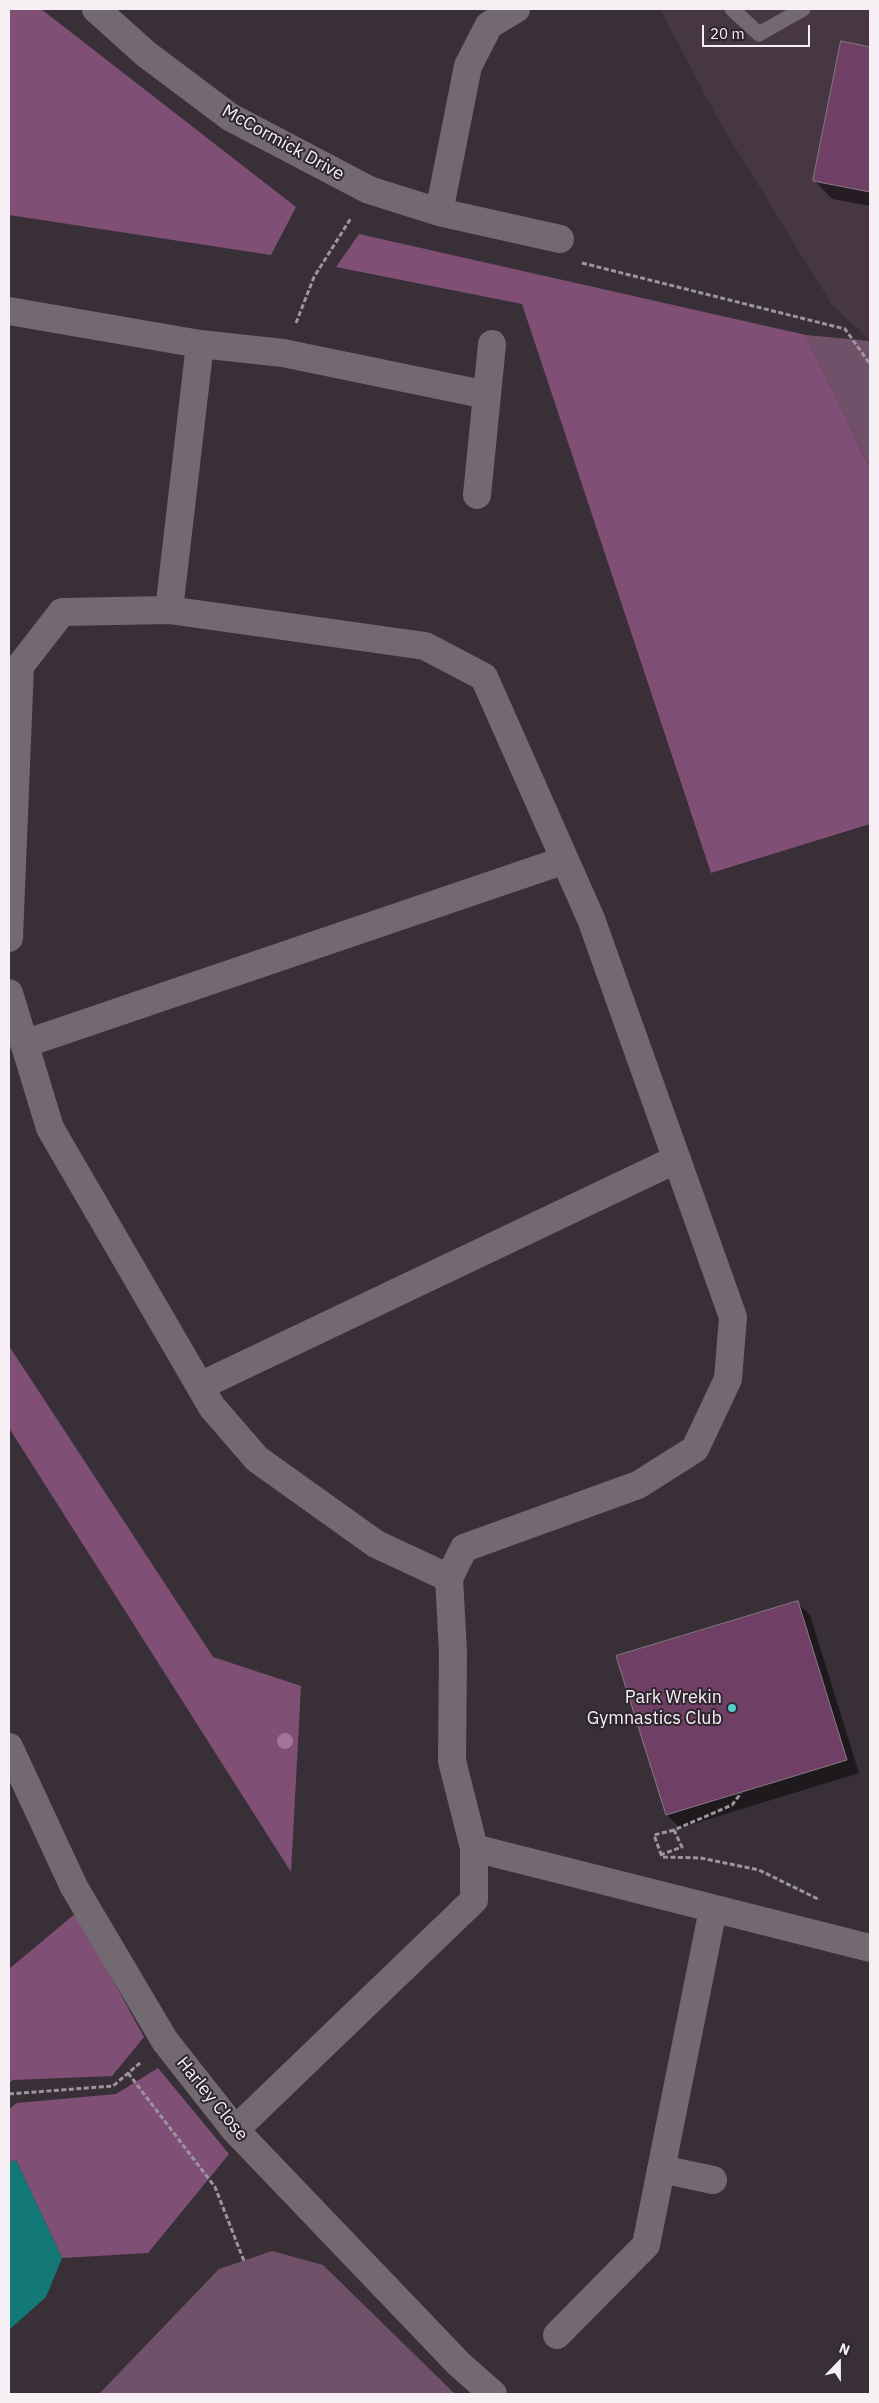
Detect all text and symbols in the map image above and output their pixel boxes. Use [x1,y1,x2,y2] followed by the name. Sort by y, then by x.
[704,15,812,47] scale bar
[710,24,745,43] text: 20 m
[218,101,348,185] street label: McCormick Drive
[587,1687,722,1730] place label: Park Wrekin Gymnastics Club
[726,1702,738,1714] marker: Park Wrekin Gymnastics Club
[172,2053,252,2145] street label: Harley Close
[814,2338,864,2388] north arrow
[837,2339,853,2359] text: N

